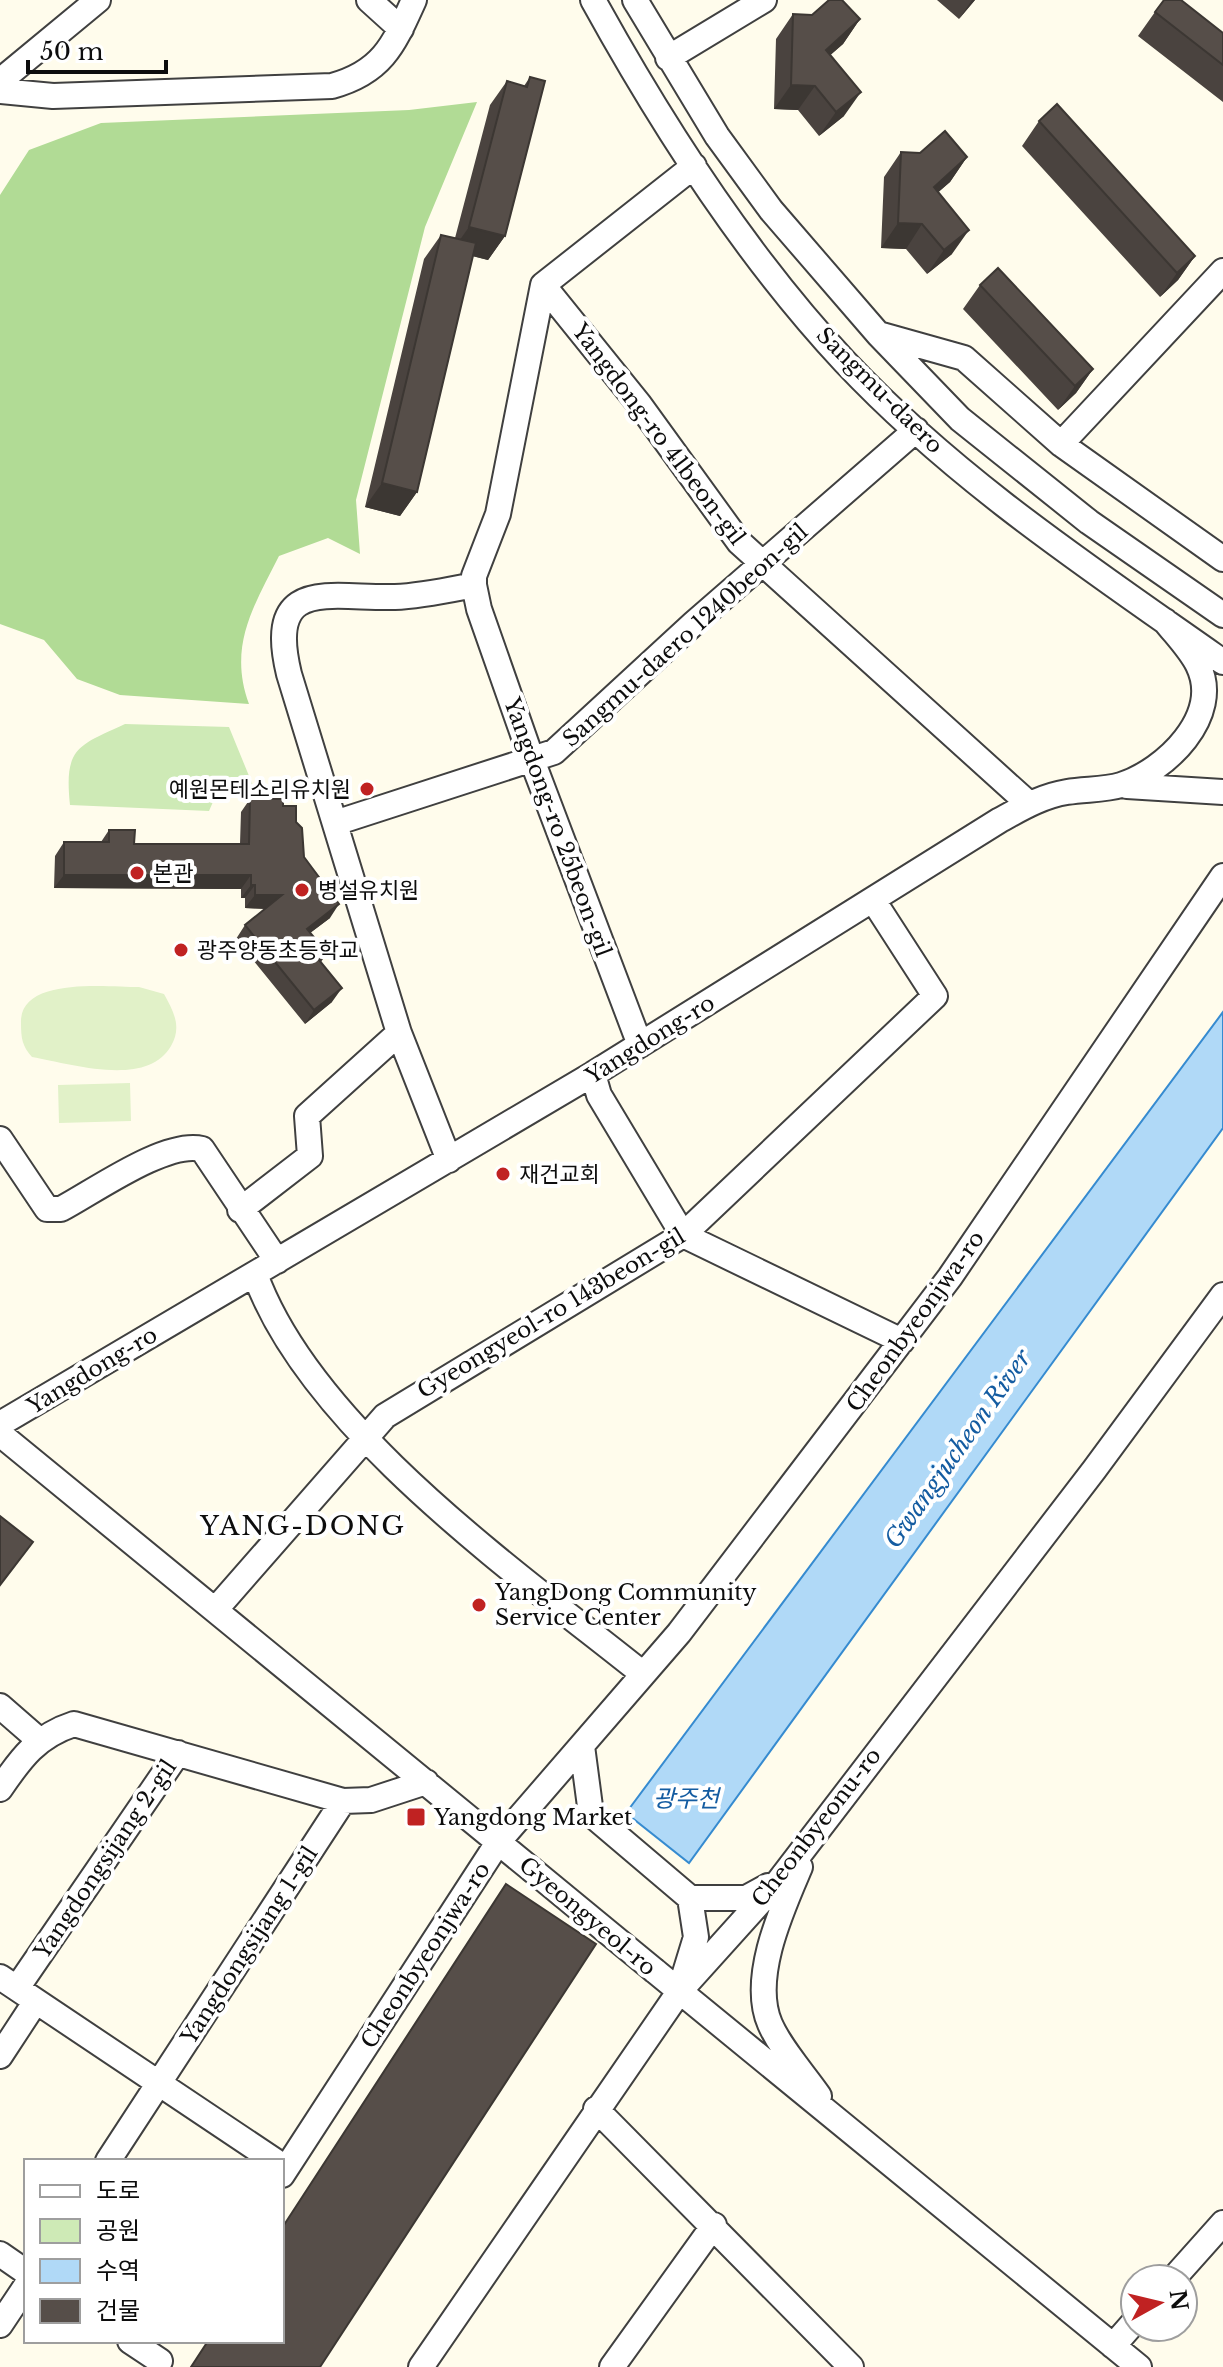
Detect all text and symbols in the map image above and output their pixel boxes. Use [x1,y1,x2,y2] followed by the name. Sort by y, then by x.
[28,24,166,74] scale bar
[40,37,104,66] text: 50 m
[566,317,751,550] street label: Yangdong-ro 41beon-gil
[811,322,948,459] street label: Sangmu-daero
[557,518,813,753] street label: Sangmu-daero 1240beon-gil
[498,693,617,960] street label: Yangdong-ro 25beon-gil
[169,776,351,803] place label: 예원몬테소리유치원
[358,780,376,798] marker: 예원몬테소리유치원
[153,860,193,887] place label: 본관
[128,864,146,882] marker: 본관
[318,877,419,904] place label: 병설유치원
[293,881,311,899] marker: 병설유치원
[197,937,359,964] place label: 광주양동초등학교
[172,941,190,959] marker: 광주양동초등학교
[580,989,720,1090] street label: Yangdong-ro
[519,1161,600,1188] place label: 재건교회
[494,1165,512,1183] marker: 재건교회
[413,1223,690,1404] street label: Gyeongyeol-ro 143beon-gil
[841,1226,990,1417] street label: Cheonbyeonjwa-ro
[22,1321,162,1420] street label: Yangdong-ro
[878,1343,1038,1553] water label: Gwangjucheon River
[199,1510,406,1542] district label: YANG-DONG
[494,1579,757,1631] place label: YangDong Community Service Center
[470,1596,488,1614] marker: YangDong Community Service Center
[746,1742,887,1912] street label: Cheonbyeonu-ro
[28,1755,182,1965] street label: Yangdongsijang 2-gil
[653,1784,722,1813] water label: 광주천
[433,1804,633,1831] place label: Yangdong Market
[405,1806,427,1828] marker: Yangdong Market
[175,1841,324,2050] street label: Yangdongsijang 1-gil
[514,1851,662,1981] street label: Gyeongyeol-ro
[355,1857,496,2054] street label: Cheonbyeonjwa-ro
[24,2159,284,2343] legend
[96,2176,140,2205] text: 도로
[96,2216,140,2245] text: 공원
[96,2256,140,2285] text: 수역
[1119,2263,1199,2343] north arrow
[1164,2288,1193,2313] text: N
[96,2296,140,2325] text: 건물

